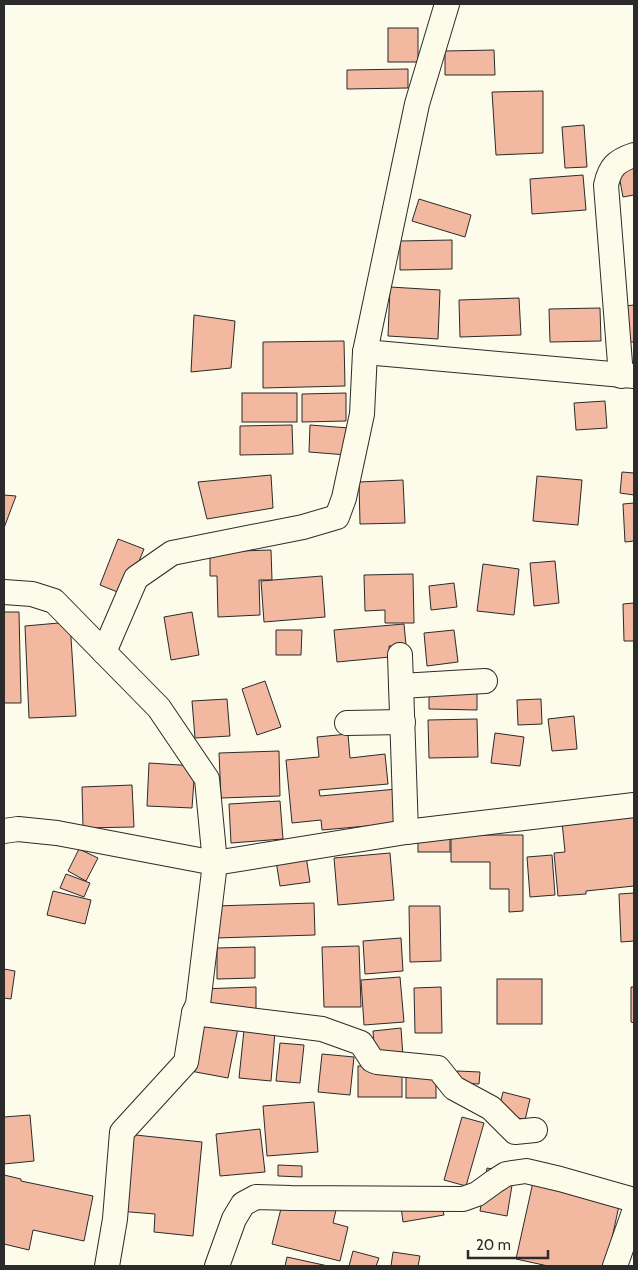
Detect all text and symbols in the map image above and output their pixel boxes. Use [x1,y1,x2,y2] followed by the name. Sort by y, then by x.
[468,1228,548,1260] scale bar
[476,1236,511,1254] text: 20 m

